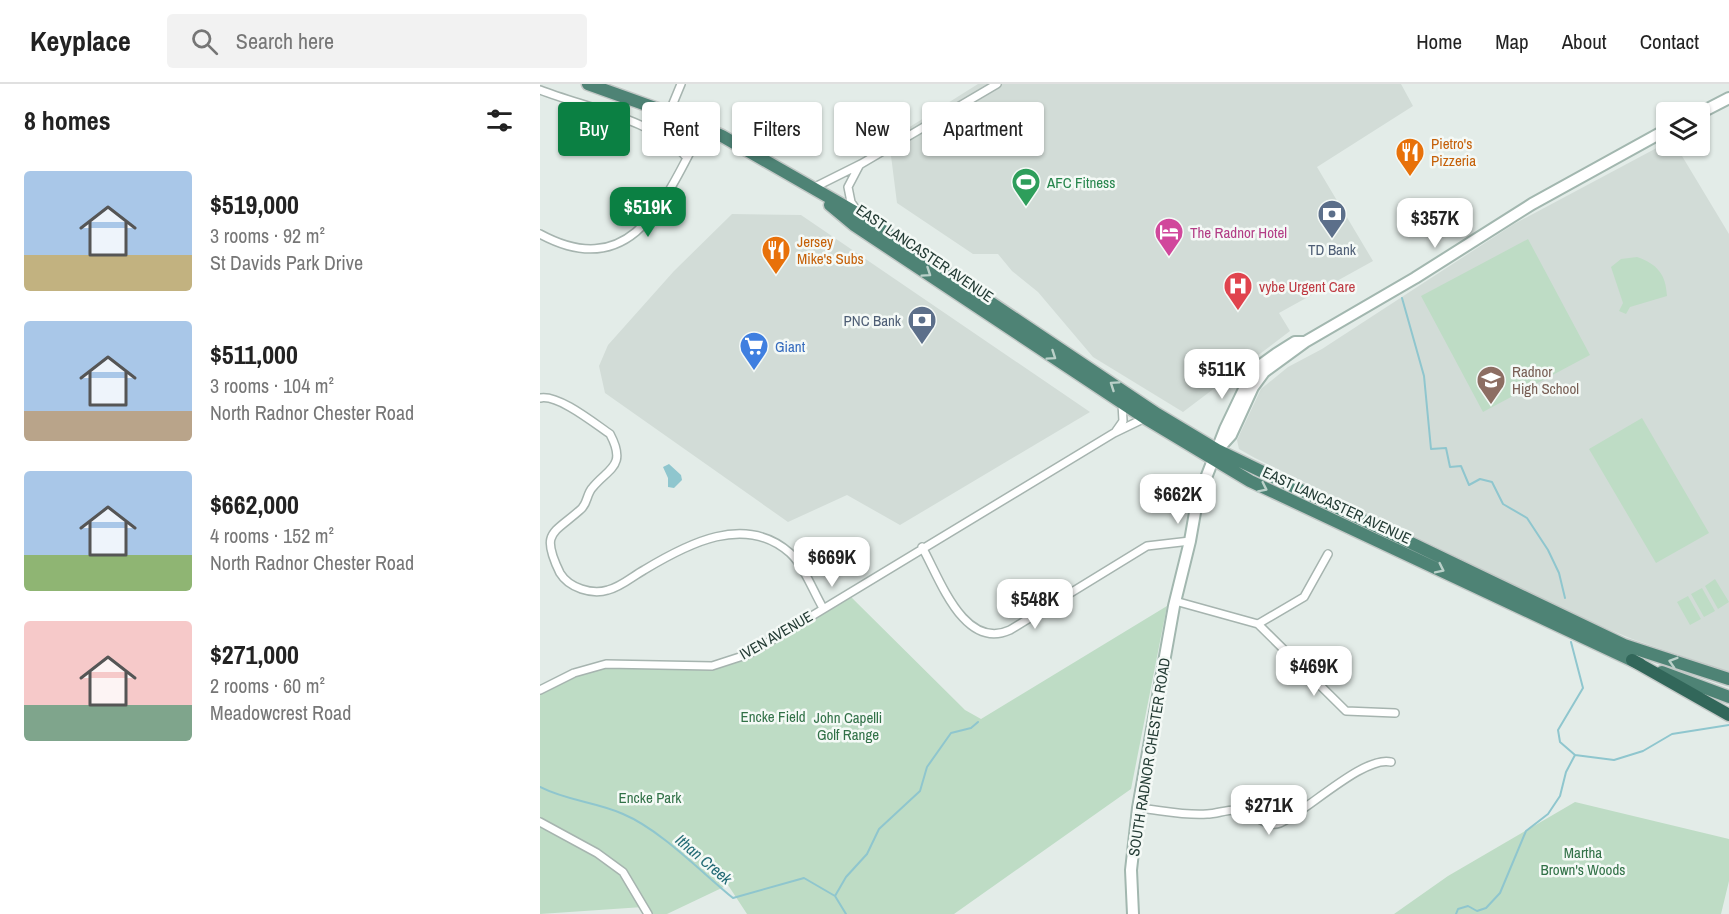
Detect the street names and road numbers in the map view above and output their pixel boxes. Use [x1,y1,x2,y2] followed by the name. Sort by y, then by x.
[852,199,998,307] street label: EAST LANCASTER AVENUE
[1259,461,1415,549] street label: EAST LANCASTER AVENUE
[736,606,816,664] street label: IVEN AVENUE
[1123,656,1175,858] street label: SOUTH RADNOR CHESTER ROAD

